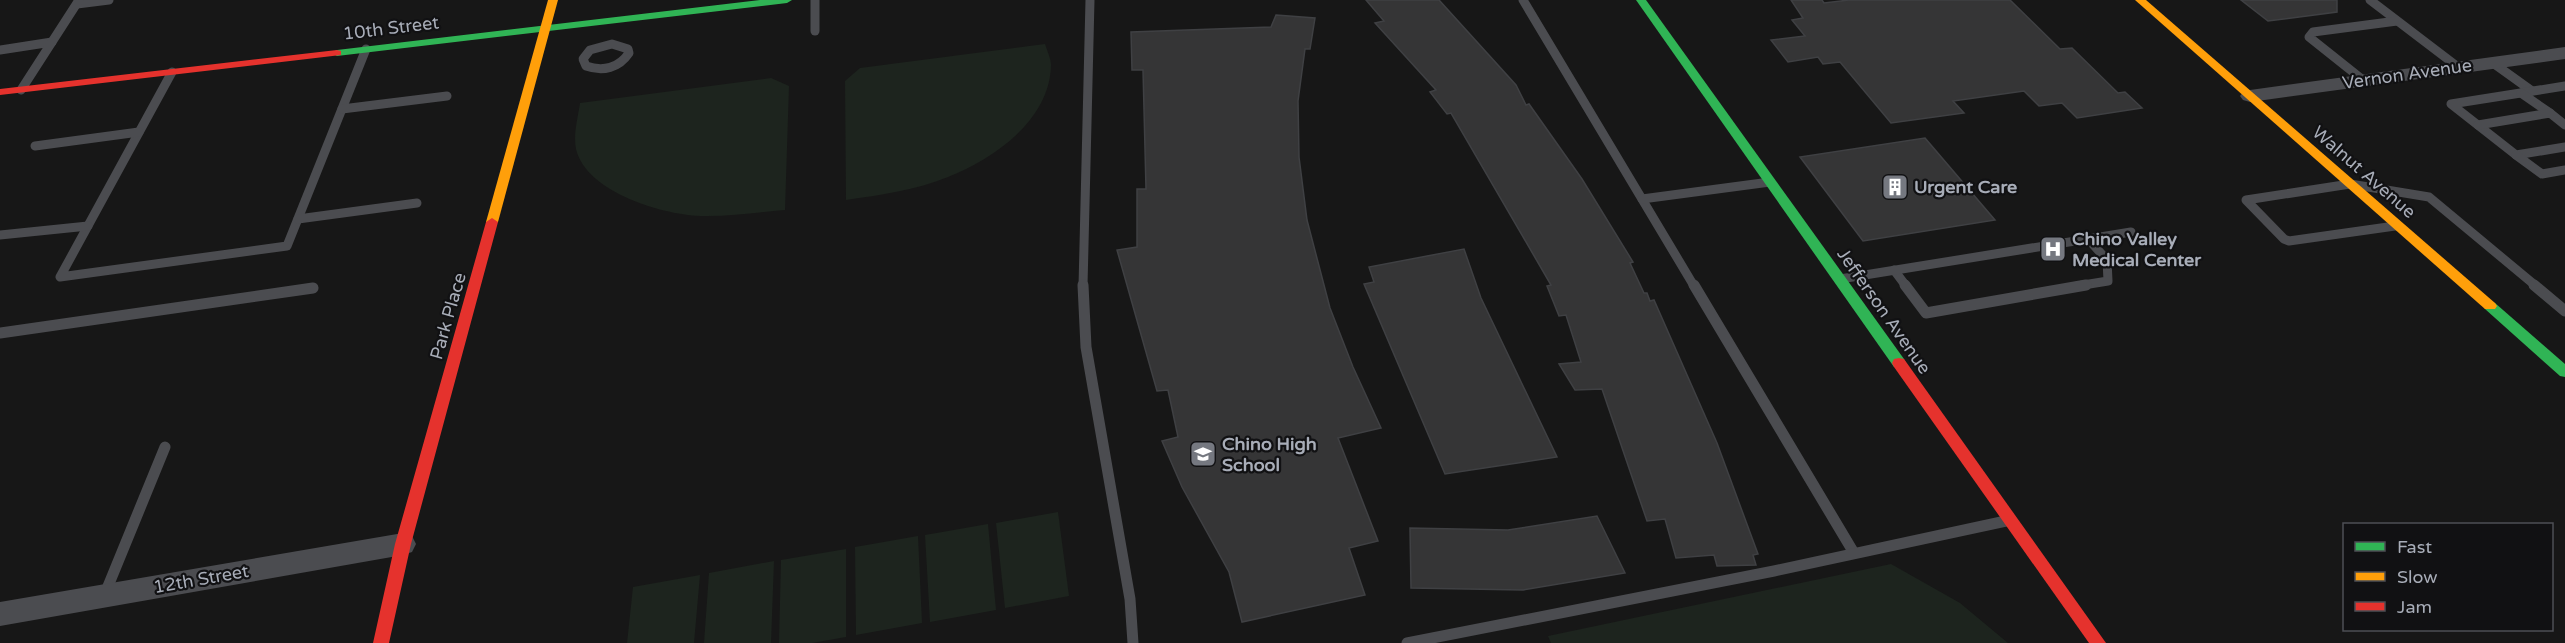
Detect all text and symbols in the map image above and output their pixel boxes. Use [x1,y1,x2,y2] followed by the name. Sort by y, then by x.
[342,11,440,45] street label: 10th Street
[2341,54,2473,94] street label: Vernon Avenue
[2308,121,2420,223] street label: Walnut Avenue
[1880,172,1910,202] building icon: Urgent Care
[1914,176,2017,198] place label: Urgent Care
[2072,228,2202,271] place label: Chino Valley Medical Center
[2038,234,2068,264] hospital icon: Chino Valley Medical Center
[1832,244,1936,378] street label: Jefferson Avenue
[425,270,471,362] street label: Park Place
[1222,433,1317,476] place label: Chino High School
[1188,439,1218,469] school or university icon: Chino High School
[2343,523,2553,631] legend
[2397,536,2432,558] text: Fast
[152,560,251,598] street label: 12th Street
[2397,566,2438,588] text: Slow
[2397,596,2432,618] text: Jam

